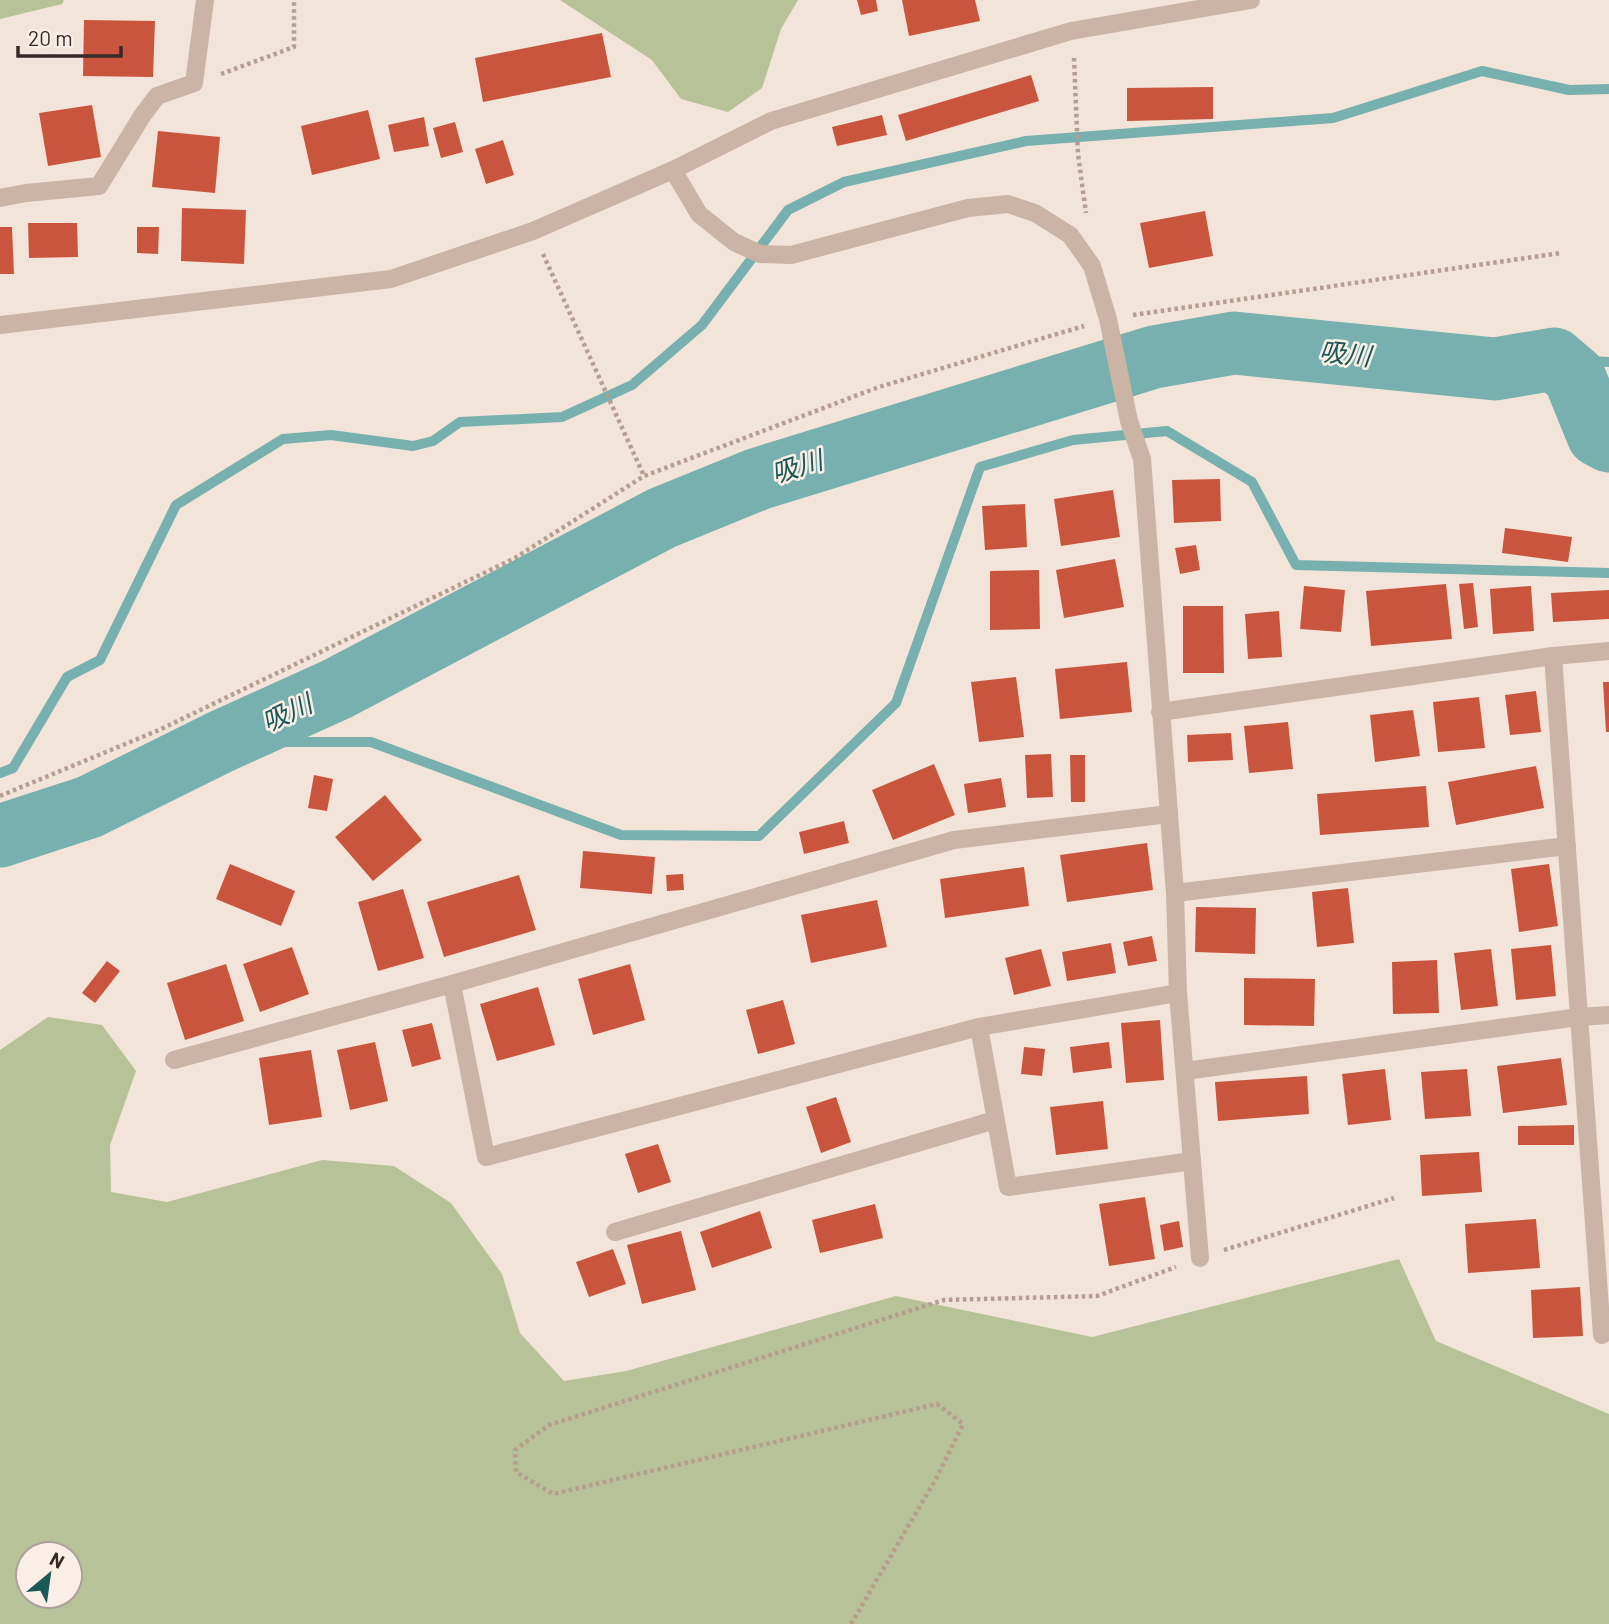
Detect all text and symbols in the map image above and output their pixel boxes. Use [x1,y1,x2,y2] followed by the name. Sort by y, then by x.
[18,14,121,58] scale bar
[28,25,73,50] text: 20 m
[1318,334,1376,371] water label: 吸川
[767,442,829,488] water label: 吸川
[256,685,319,737] water label: 吸川
[14,1540,84,1610] north arrow
[46,1547,69,1573] text: N

